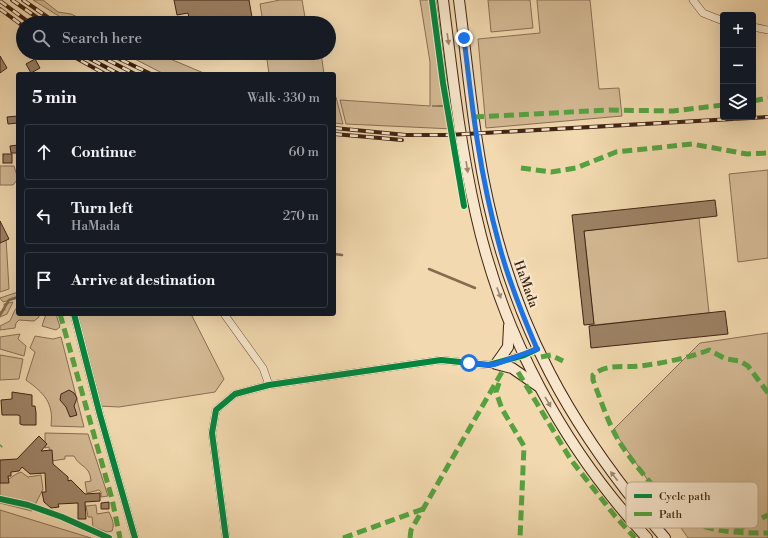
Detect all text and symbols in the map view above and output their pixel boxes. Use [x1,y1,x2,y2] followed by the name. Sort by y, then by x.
[720,12,756,120] map controls
[720,12,756,48] button: +
[16,16,336,60] search box
[30,27,52,49] icon: search
[62,29,142,48] text: Search here
[455,29,473,47] route end
[445,33,451,45] one-way arrow
[720,48,756,84] button: −
[720,84,756,120] button: layers
[32,87,77,109] text: 5 min
[247,90,320,106] text: Walk · 330 m
[33,141,55,163] icon: ahead
[71,143,136,162] text: Continue
[288,144,319,160] text: 60 m
[464,161,470,173] one-way arrow
[71,199,133,218] text: Turn left
[33,205,55,227] icon: left
[283,208,319,224] text: 270 m
[71,218,120,234] text: HaMada
[510,258,542,310] street label: HaMada
[33,269,55,291] icon: arrive
[71,271,215,290] text: Arrive at destination
[497,287,503,299] one-way arrow
[460,354,478,372] route start
[544,396,551,408] one-way arrow
[609,470,618,481] one-way arrow
[626,482,758,528] legend
[659,490,711,504] text: Cycle path
[659,508,683,522] text: Path

